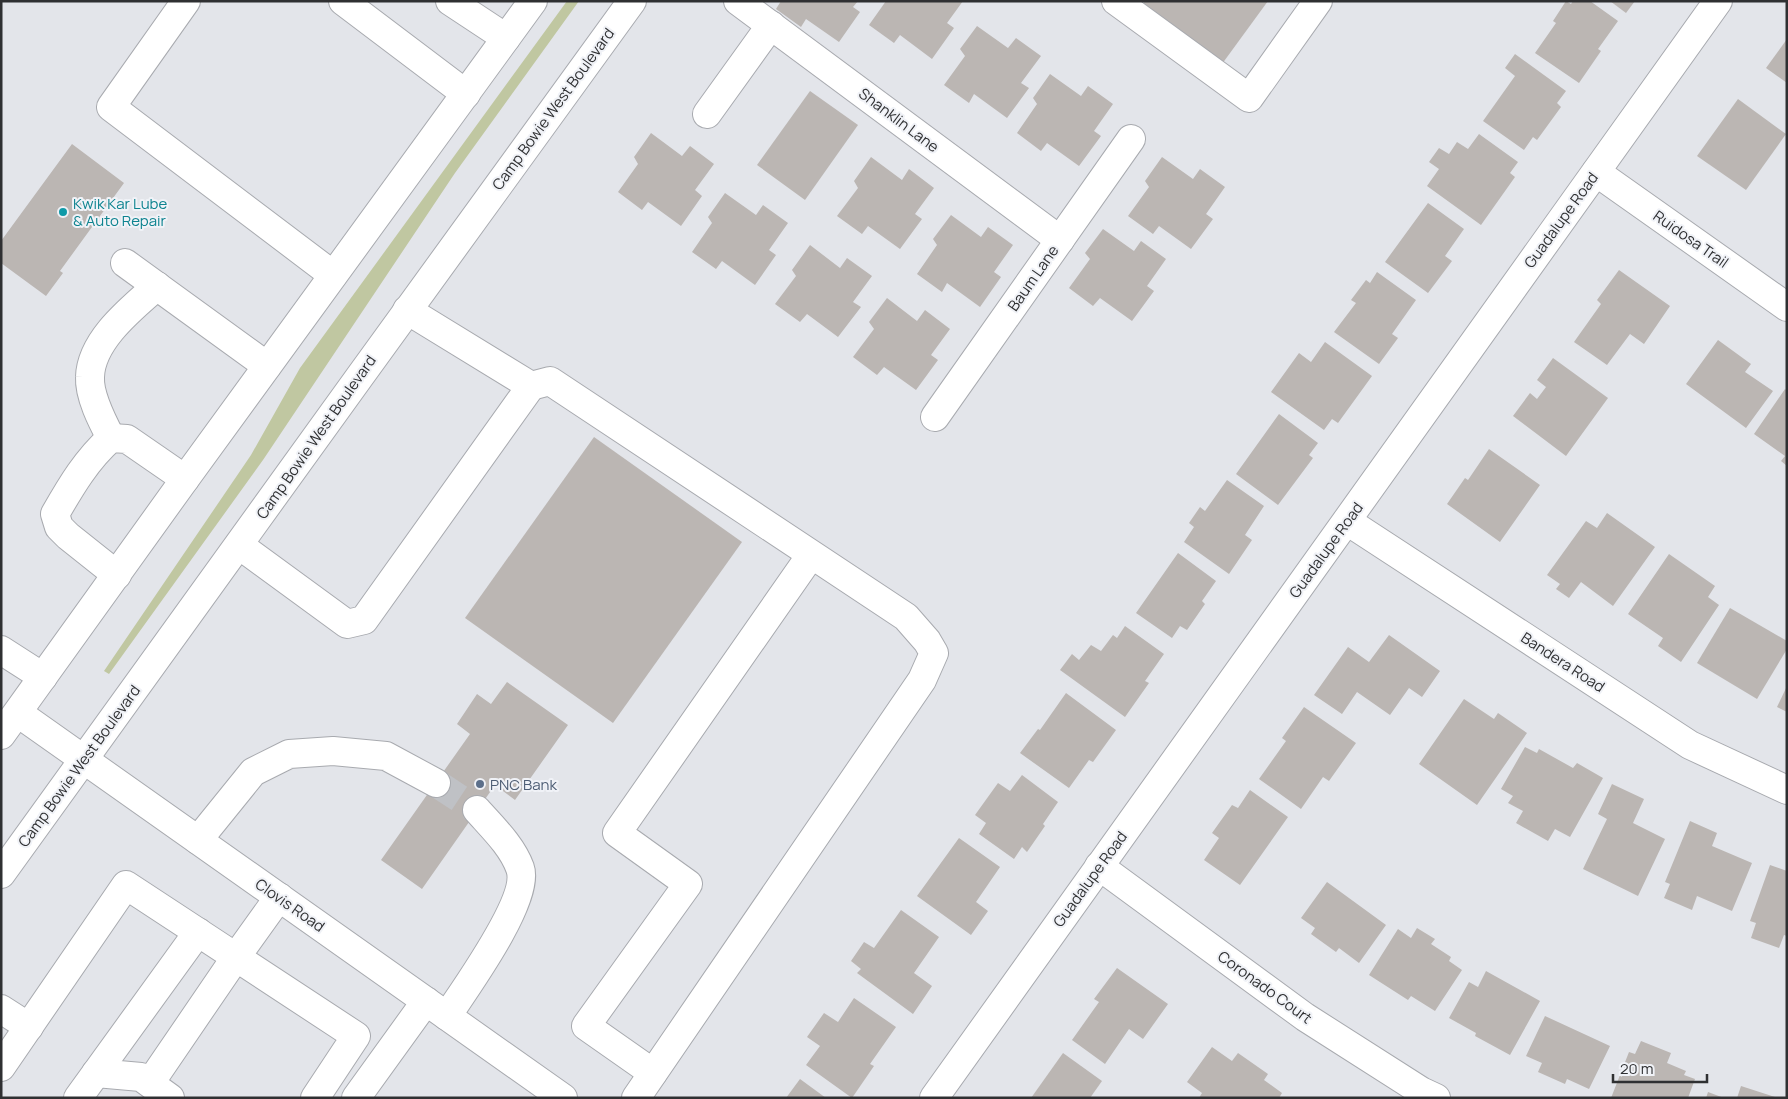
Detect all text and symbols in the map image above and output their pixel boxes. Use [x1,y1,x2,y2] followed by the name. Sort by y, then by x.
[487,24,619,194] street label: Camp Bowie West Boulevard
[855,83,944,157] street label: Shanklin Lane
[1519,168,1603,272] street label: Guadalupe Road
[73,193,167,231] place label: Kwik Kar Lube & Auto Repair
[1649,205,1733,273] street label: Ruidosa Trail
[57,206,69,218] marker: Kwik Kar Lube & Auto Repair
[1003,241,1063,315] street label: Baum Lane
[251,351,381,523] street label: Camp Bowie West Boulevard
[1284,498,1368,602] street label: Guadalupe Road
[1517,627,1609,697] street label: Bandera Road
[13,681,145,851] street label: Camp Bowie West Boulevard
[490,774,557,795] place label: PNC Bank
[474,778,486,790] marker: PNC Bank
[1048,827,1132,931] street label: Guadalupe Road
[251,873,329,937] street label: Clovis Road
[1214,946,1316,1028] street label: Coronado Court
[1613,1052,1707,1084] scale bar
[1620,1058,1653,1079] text: 20 m

